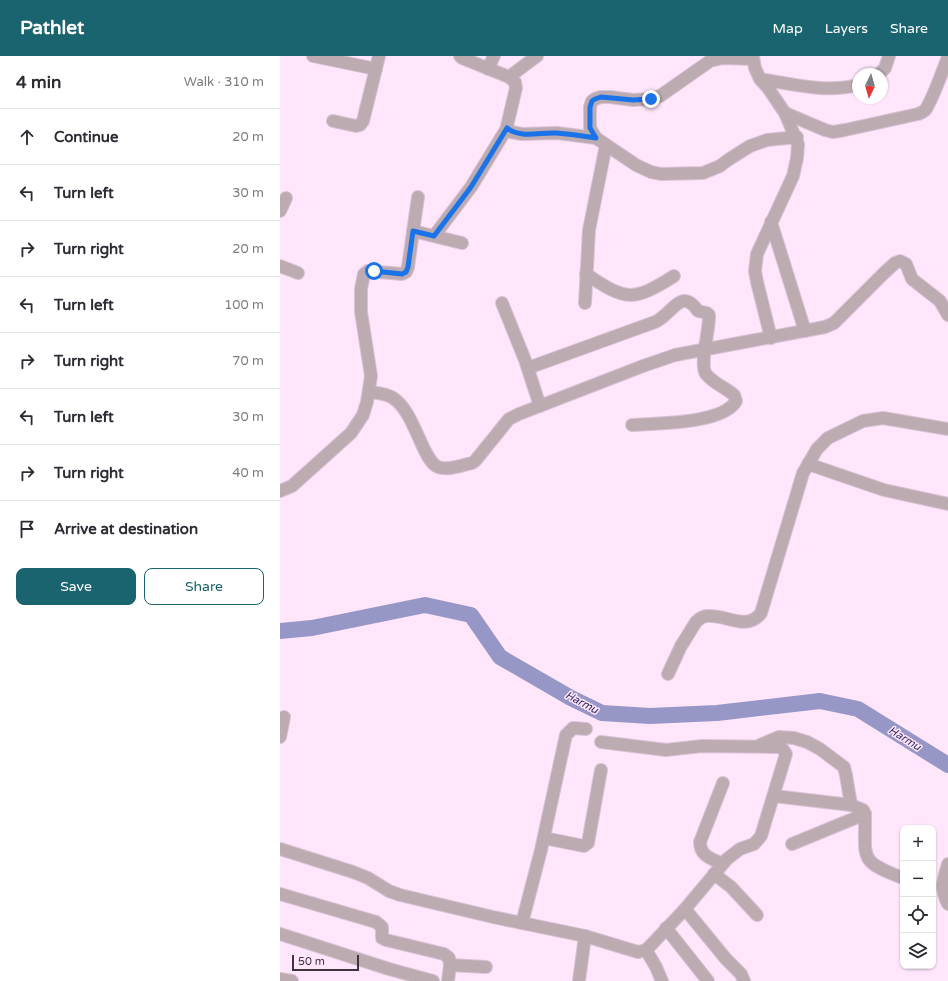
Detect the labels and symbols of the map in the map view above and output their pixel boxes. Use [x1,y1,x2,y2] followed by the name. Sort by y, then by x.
[852,68,888,104] north arrow
[642,90,660,108] route end
[365,262,383,280] route start
[563,688,602,717] water label: Harmu
[886,724,924,754] water label: Harmu
[292,953,359,972] scale bar

